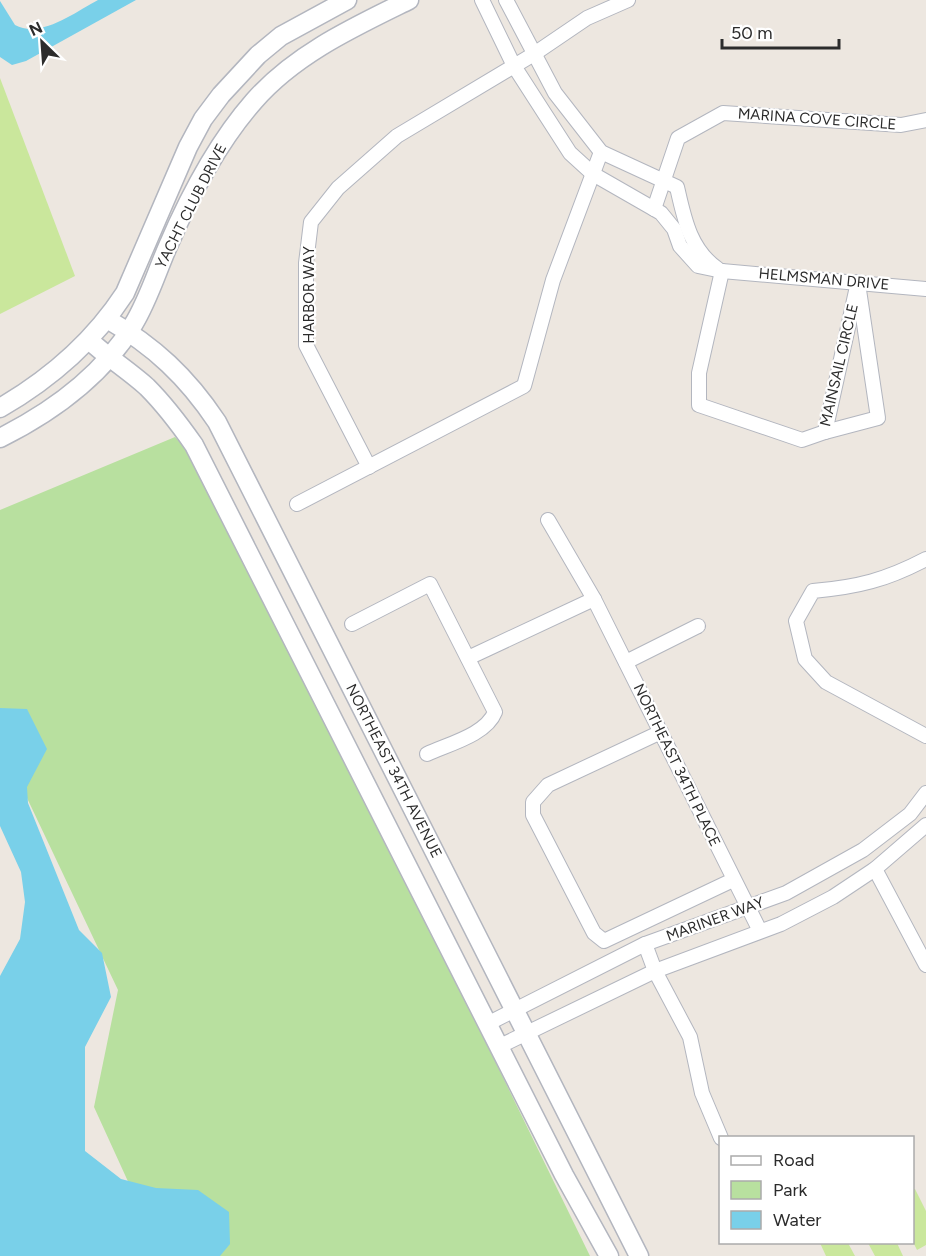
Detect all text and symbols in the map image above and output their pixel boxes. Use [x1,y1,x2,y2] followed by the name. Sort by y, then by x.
[12,12,72,72] north arrow
[722,12,839,50] scale bar
[26,18,45,40] text: N
[731,22,773,44] text: 50 m
[737,104,897,134] street label: MARINA COVE CIRCLE
[152,140,230,272] street label: YACHT CLUB DRIVE
[300,246,318,344] street label: HARBOR WAY
[758,264,890,294] street label: HELMSMAN DRIVE
[816,302,862,428] street label: MAINSAIL CIRCLE
[342,681,446,861] street label: NORTHEAST 34TH AVENUE
[630,681,724,849] street label: NORTHEAST 34TH PLACE
[664,893,766,945] street label: MARINER WAY
[719,1136,914,1244] legend
[773,1149,814,1171] text: Road
[773,1179,808,1201] text: Park
[773,1209,821,1231] text: Water

